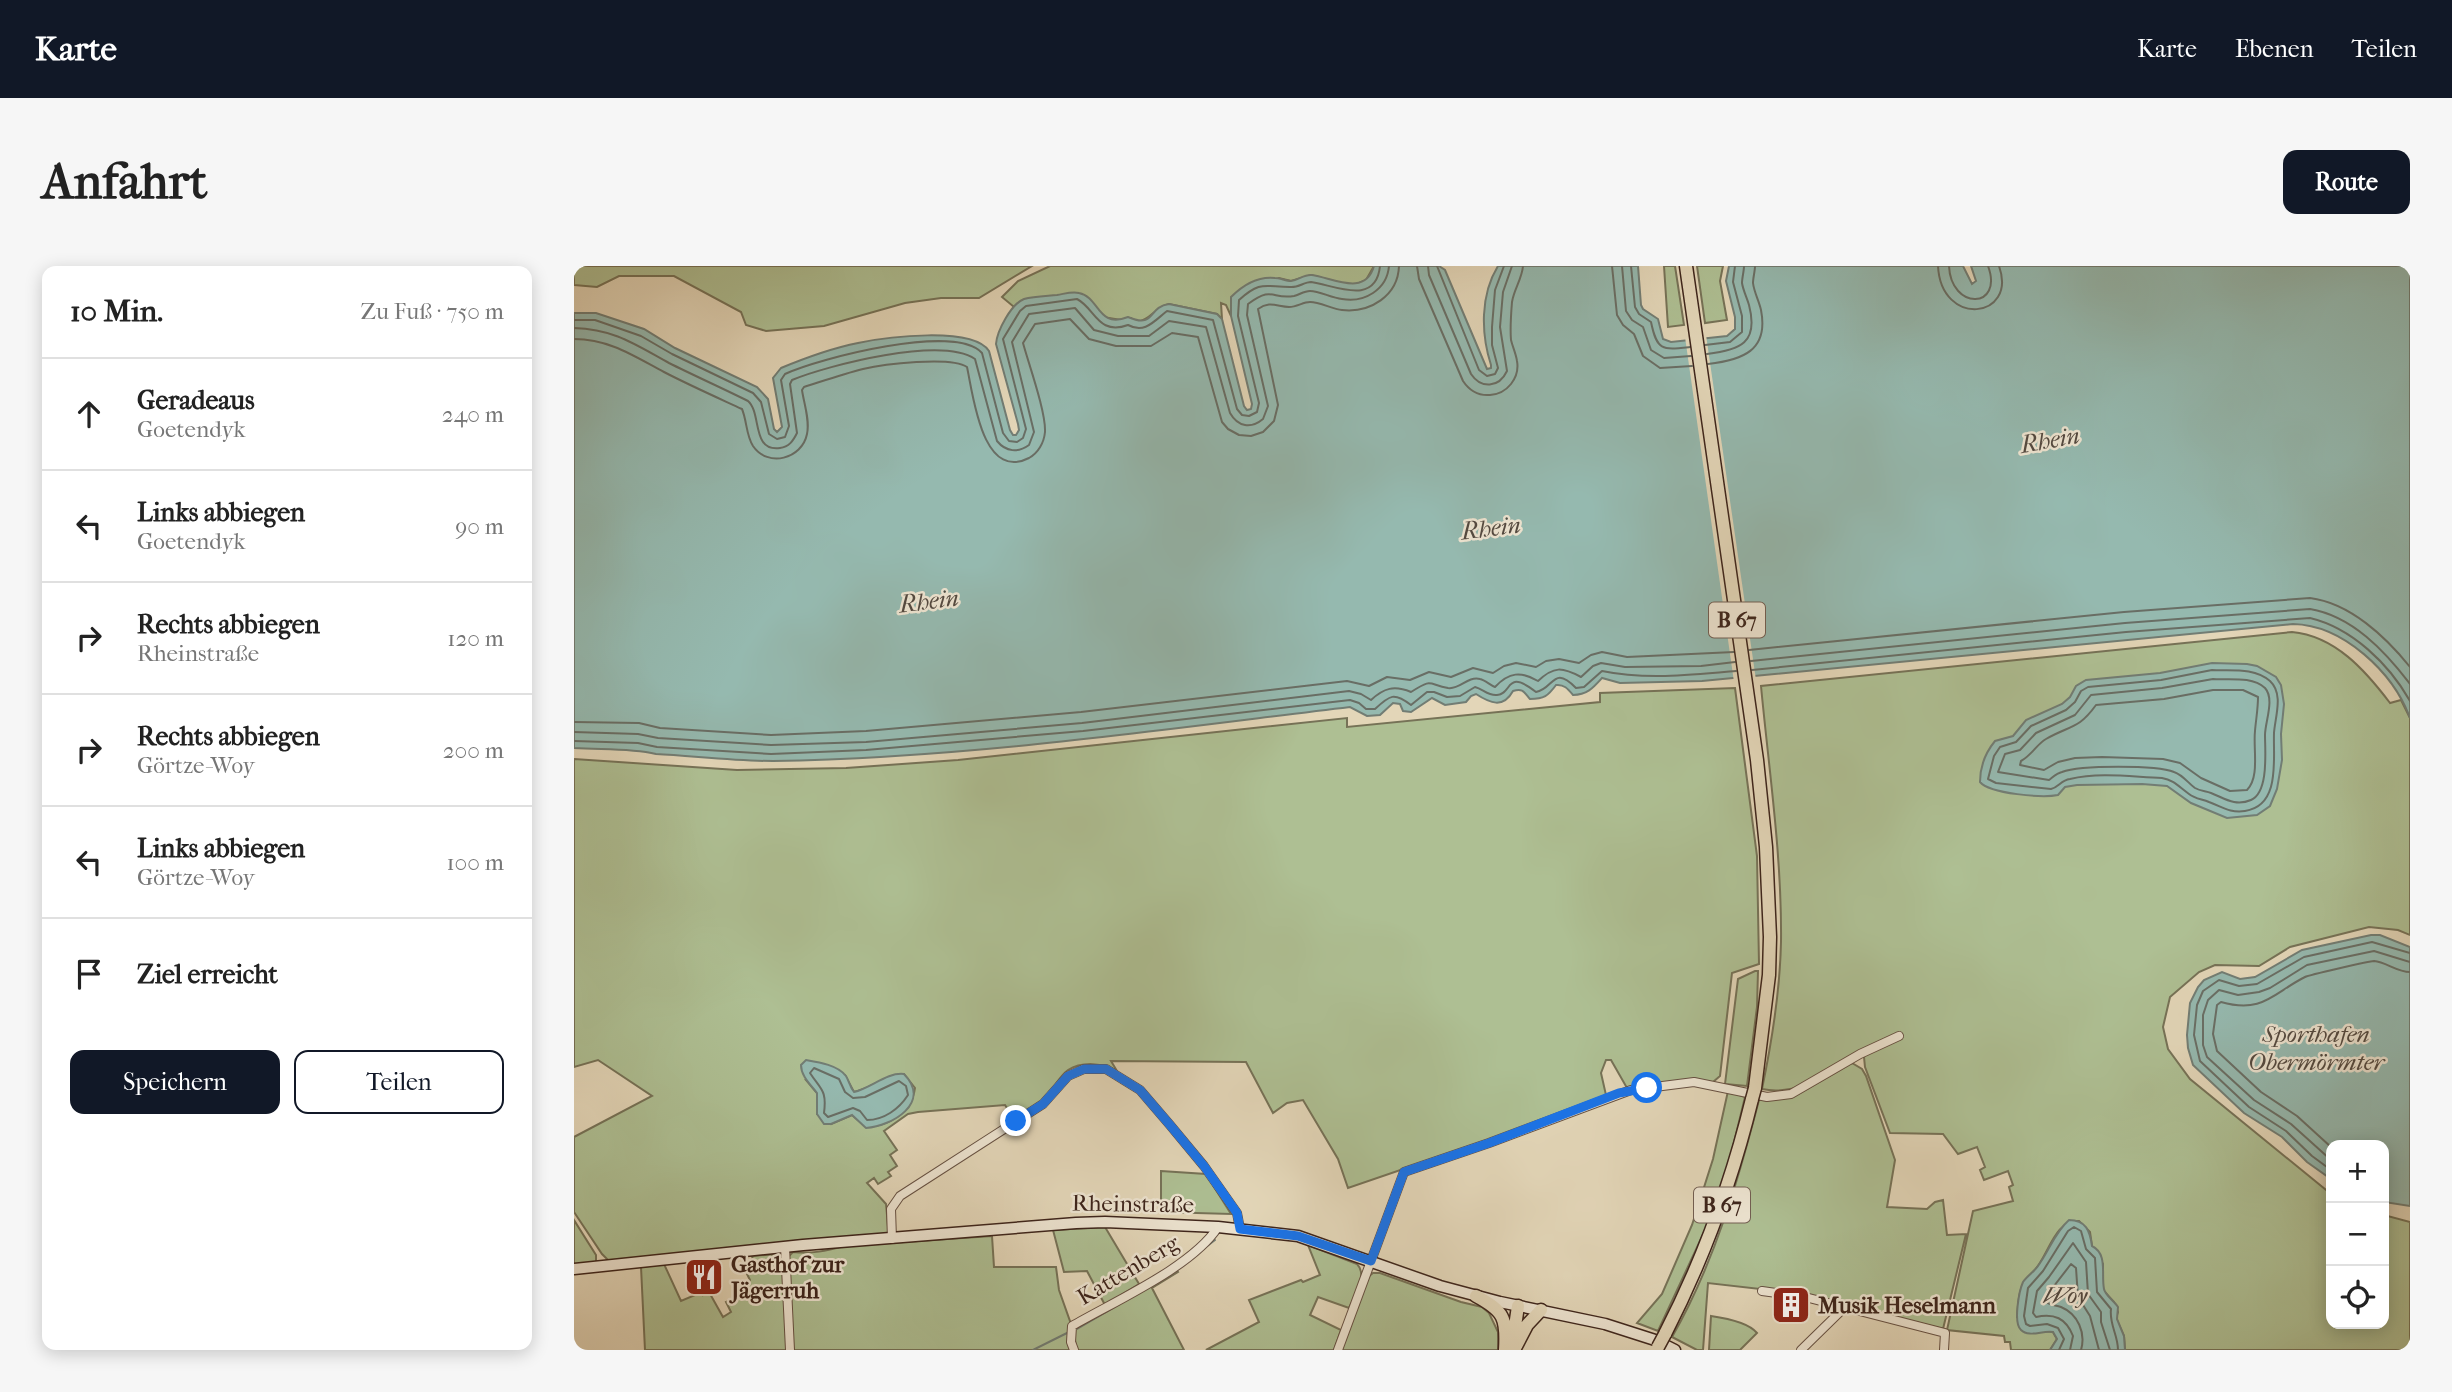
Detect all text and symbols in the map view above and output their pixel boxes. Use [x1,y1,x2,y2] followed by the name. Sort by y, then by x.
[35,30,117,69] text: Karte
[2137,35,2197,63] text: Karte
[2235,35,2314,63] text: Ebenen
[2352,35,2417,63] text: Teilen
[2283,150,2410,214] button: Route
[42,153,207,211] text: Anfahrt
[70,294,163,329] text: 10 Min.
[360,298,504,325] text: Zu Fuß · 750 m
[137,385,255,416] text: Geradeaus
[70,395,108,433] icon: ahead
[442,401,504,428] text: 240 m
[137,416,245,443] text: Goetendyk
[2016,421,2082,459] water label: Rhein
[137,497,305,528] text: Links abbiegen
[70,507,108,545] icon: left
[1458,510,1522,546] water label: Rhein
[455,513,504,540] text: 90 m
[137,528,245,555] text: Goetendyk
[896,583,960,619] water label: Rhein
[1709,602,1765,638] road number: B 67
[137,609,320,640] text: Rechts abbiegen
[70,619,108,657] icon: right
[447,625,504,652] text: 120 m
[137,640,259,667] text: Rheinstraße
[137,721,320,752] text: Rechts abbiegen
[70,731,108,769] icon: right
[443,737,504,764] text: 200 m
[137,752,255,779] text: Görtze-Woy
[137,833,305,864] text: Links abbiegen
[70,843,108,881] icon: left
[446,849,504,876] text: 100 m
[137,864,255,891] text: Görtze-Woy
[70,955,108,993] icon: arrive
[137,959,278,990] text: Ziel erreicht
[2248,1020,2386,1076] water label: Sporthafen Obermörmter
[70,1050,280,1114] button: Speichern
[294,1050,504,1114] button: Teilen
[1631,1072,1662,1103] route start
[1000,1105,1031,1136] route end
[2326,1140,2389,1329] map controls
[2326,1140,2389,1203] button: +
[1694,1188,1750,1222] road number: B 67
[1072,1189,1194,1219] street label: Rheinstraße
[2326,1203,2389,1266] button: −
[1072,1229,1184,1311] street label: Kattenberg
[729,1251,846,1304] place label: Gasthof zur Jägerruh
[683,1256,725,1298] restaurant icon: Gasthof zur Jägerruh
[2326,1266,2389,1329] button: locate
[2043,1281,2088,1309] water label: Woy
[1770,1284,1812,1326] building icon: Musik Heselmann
[1818,1292,1996,1319] place label: Musik Heselmann

